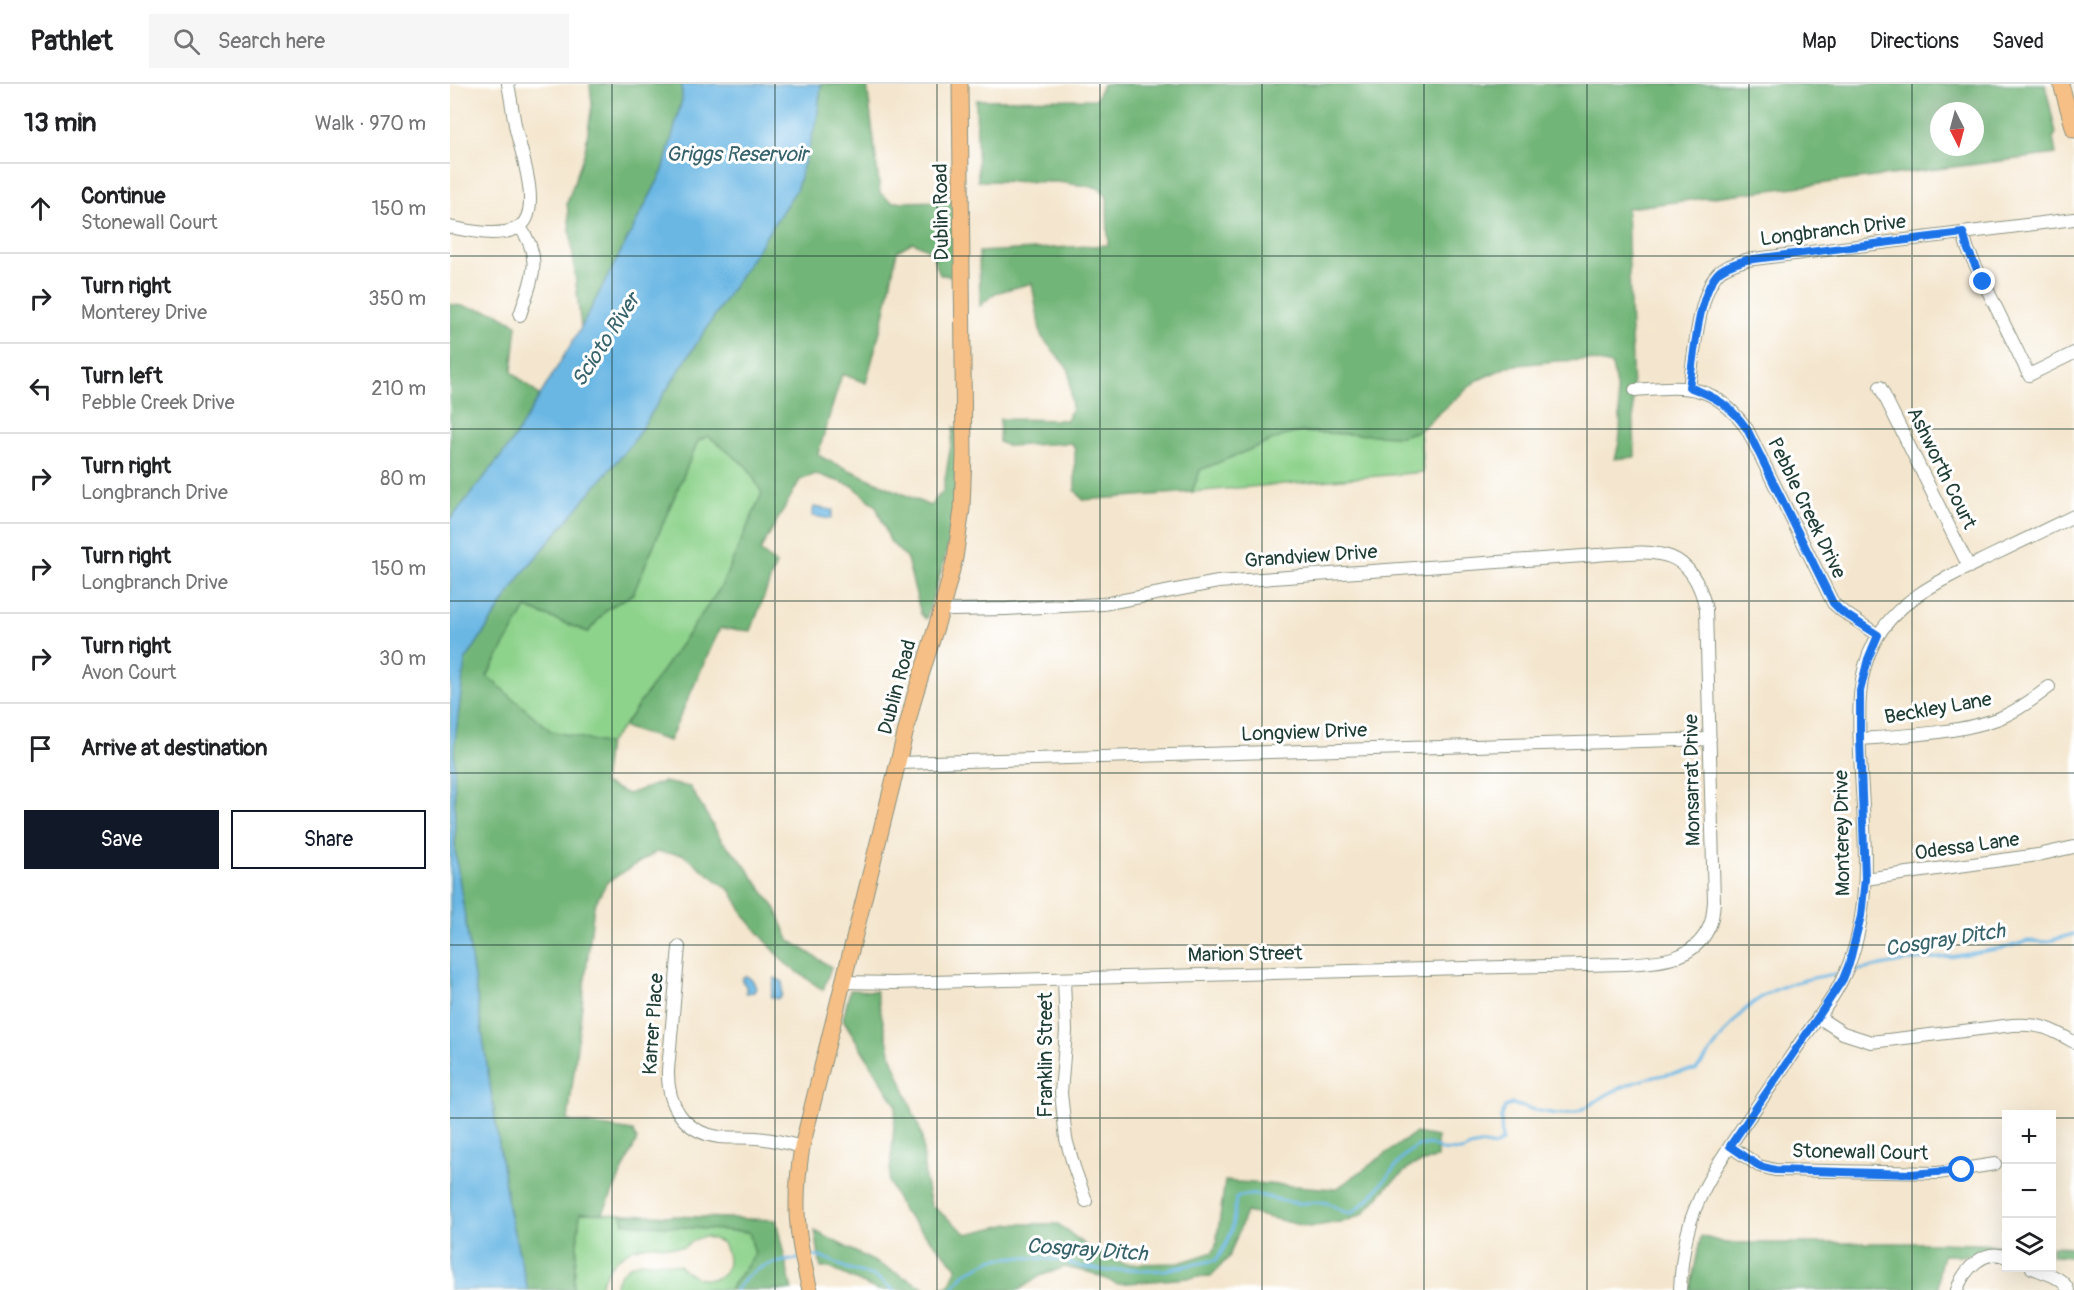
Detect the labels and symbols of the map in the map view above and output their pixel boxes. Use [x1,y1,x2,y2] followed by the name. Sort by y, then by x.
[1930,102,1984,156] north arrow
[666,141,810,168] water label: Griggs Reservoir
[928,163,954,261] street label: Dublin Road
[1759,209,1907,251] street label: Longbranch Drive
[1969,268,1995,294] route end
[566,286,648,392] water label: Scioto River
[1902,403,1983,534] street label: Ashworth Court
[1762,433,1852,583] street label: Pebble Creek Drive
[1244,539,1378,573] street label: Grandview Drive
[872,637,922,737] street label: Dublin Road
[1882,686,1994,730] street label: Beckley Lane
[1678,714,1706,846] street label: Monsarrat Drive
[1241,717,1368,747] street label: Longview Drive
[1828,770,1856,896] street label: Monterey Drive
[1913,826,2021,866] street label: Odessa Lane
[1883,917,2008,963] water label: Cosgray Ditch
[1187,940,1304,968] street label: Marion Street
[637,972,669,1076] street label: Karrer Place
[1033,991,1058,1118] street label: Franklin Street
[1792,1138,1929,1166] street label: Stonewall Court
[1948,1156,1974,1182] route start
[1026,1232,1149,1268] water label: Cosgray Ditch

